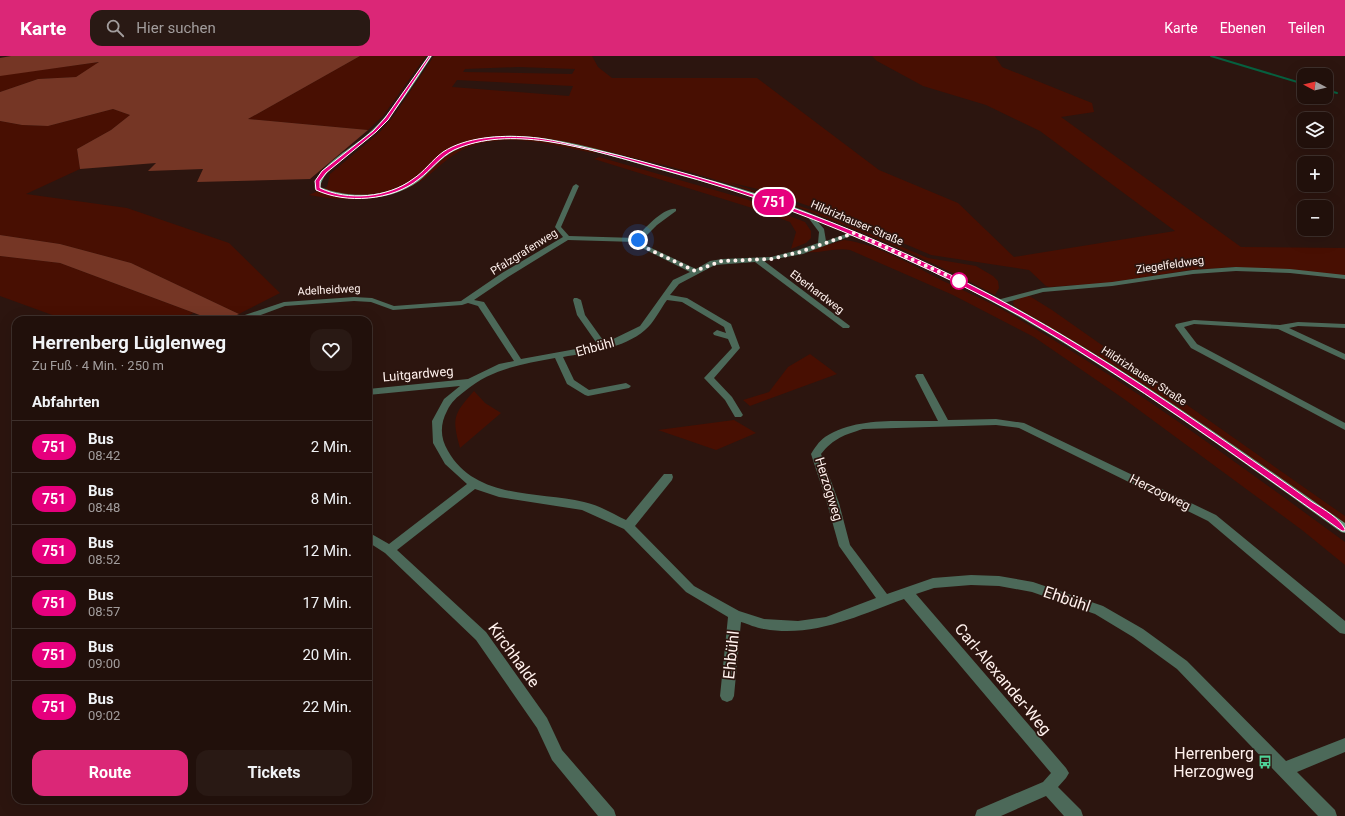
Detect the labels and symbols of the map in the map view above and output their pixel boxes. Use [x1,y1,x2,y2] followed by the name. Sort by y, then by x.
[1297,68,1333,104] north arrow
[751,189,797,215] line badge: 751
[809,198,905,248] street label: Hildrizhauser Straße
[488,226,560,278] street label: Pfalzgrafenweg
[628,230,648,250] your location
[1135,254,1205,276] street label: Ziegelfeldweg
[787,268,847,316] street label: Eberhardweg
[950,272,968,290] unlabelled marker
[297,282,361,298] street label: Adelheidweg
[574,335,616,359] street label: Ehbühl
[1099,343,1189,409] street label: Hildrizhauser Straße
[382,363,454,385] street label: Luitgardweg
[812,455,846,523] street label: Herzogweg
[1127,471,1193,513] street label: Herzogweg
[1041,582,1093,616] street label: Ehbühl
[484,619,544,691] street label: Kirchhalde
[951,619,1055,739] street label: Carl-Alexander-Weg
[719,630,743,680] street label: Ehbühl
[1173,744,1254,781] place label: Herrenberg Herzogweg
[1257,754,1273,770] bus stop icon: Herrenberg Herzogweg

